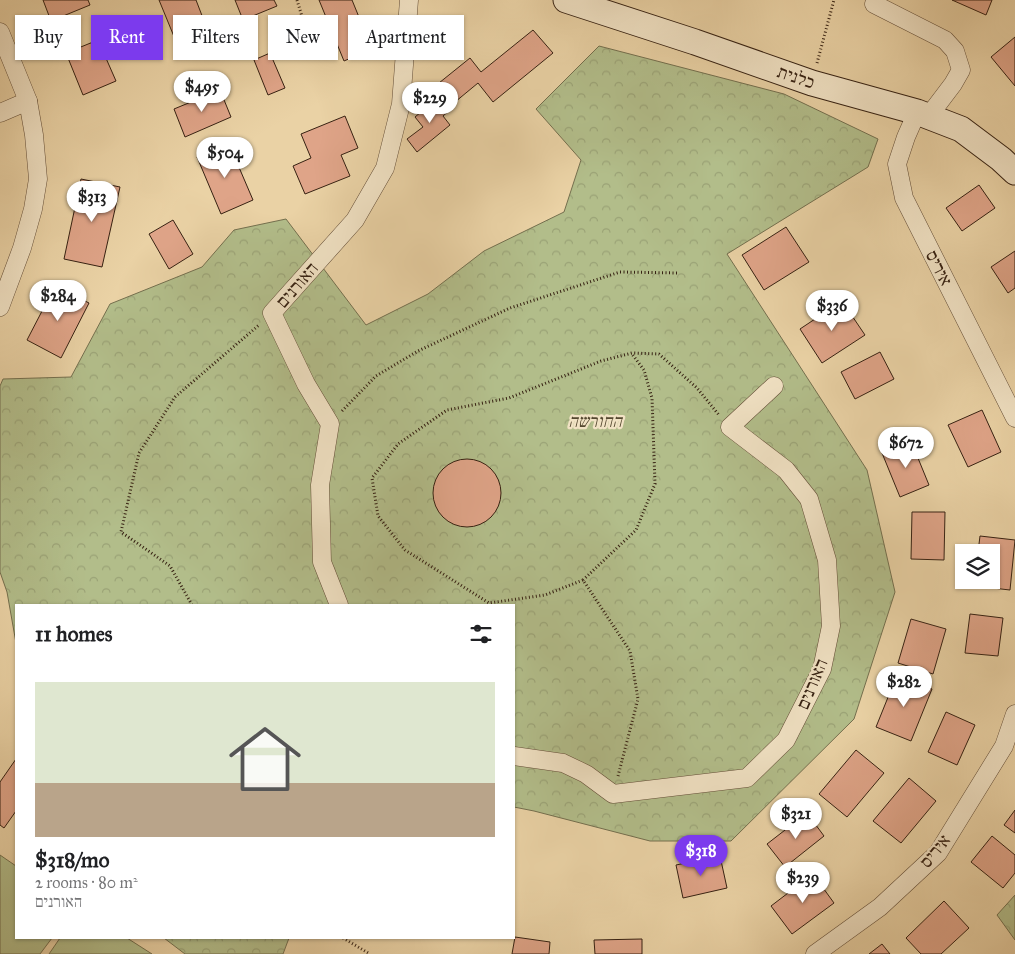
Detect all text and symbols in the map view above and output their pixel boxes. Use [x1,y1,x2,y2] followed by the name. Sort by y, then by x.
[15,15,81,60] chip: Buy
[91,15,163,60] chip: Rent
[173,15,258,60] chip: Filters
[268,15,338,60] chip: New
[348,15,464,60] chip: Apartment
[774,60,818,94] street label: כלנית
[172,70,232,113] pin: $495
[185,77,219,96] text: $495
[400,82,460,124] pin: $229
[413,88,447,107] text: $229
[195,136,255,179] pin: $504
[207,143,243,162] text: $504
[62,180,122,223] pin: $313
[78,187,106,206] text: $313
[921,247,957,289] street label: איריס
[271,258,323,312] street label: האורנים
[28,280,88,322] pin: $284
[41,286,75,305] text: $284
[802,290,862,332] pin: $336
[817,296,847,315] text: $336
[568,410,623,432] park label: החורשה
[876,426,936,469] pin: $672
[889,433,923,452] text: $672
[955,544,1000,589] map controls
[955,544,1000,589] button: layers
[467,620,495,648] icon: filters
[35,621,112,647] text: 11 homes
[791,655,833,713] street label: האורנים
[874,666,934,708] pin: $282
[887,672,921,691] text: $282
[220,714,310,804] icon: home
[766,798,826,840] pin: $321
[781,804,811,823] text: $321
[915,830,955,872] street label: איריס
[671,834,731,877] pin: $318
[686,841,716,860] text: $318
[35,847,109,873] text: $318/mo
[773,862,833,904] pin: $239
[787,868,819,887] text: $239
[35,873,138,892] text: 2 rooms · 80 m²
[35,892,82,911] text: האורנים

